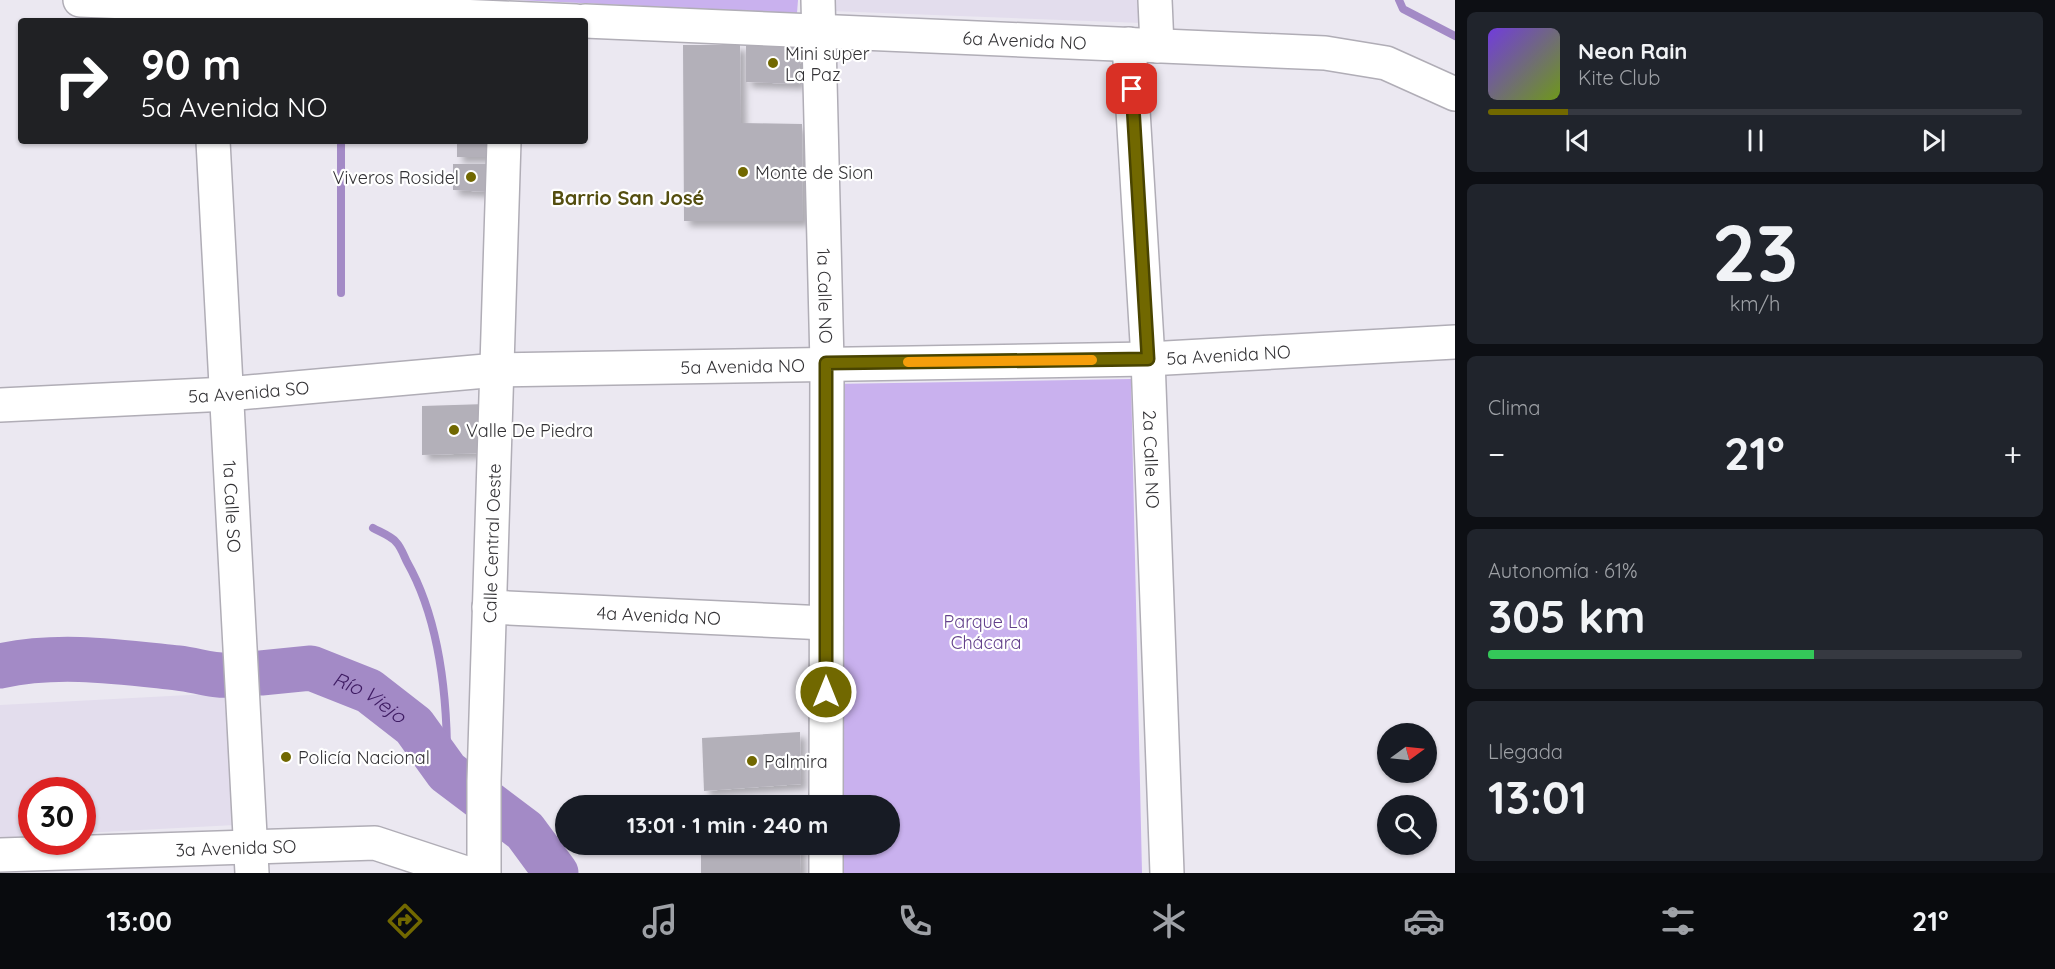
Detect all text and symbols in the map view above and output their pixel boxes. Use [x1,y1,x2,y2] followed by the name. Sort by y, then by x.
[962,26,1087,54] street label: 6a Avenida NO
[1578,37,1687,65] text: Neon Rain
[141,38,241,91] text: 90 m
[42,42,120,120] icon: right
[785,42,870,86] place label: Mini super La Paz
[766,56,780,70] marker: Mini super La Paz
[1106,63,1157,114] pin
[1578,65,1660,90] text: Kite Club
[1115,72,1148,105] icon: arrive
[141,90,327,124] text: 5a Avenida NO
[1561,124,1594,157] icon: previous
[1739,124,1772,157] icon: pause
[1917,124,1950,157] icon: next
[755,161,874,184] place label: Monte de Sion
[736,165,750,179] marker: Monte de Sion
[332,166,459,189] place label: Viveros Rosidel
[464,170,478,184] marker: Viveros Rosidel
[552,185,704,210] district label: Barrio San José
[1712,203,1798,301] text: 23
[813,248,838,344] street label: 1a Calle NO
[1730,291,1780,316] text: km/h
[1166,340,1291,369] street label: 5a Avenida NO
[680,353,805,378] street label: 5a Avenida NO
[188,375,310,407] street label: 5a Avenida SO
[1488,395,1540,420] text: Clima
[1138,410,1165,509] street label: 2a Calle NO
[466,419,593,442] place label: Valle De Piedra
[447,423,461,437] marker: Valle De Piedra
[1724,425,1785,481] text: 21°
[1488,433,1505,474] text: −
[2003,433,2022,474] text: +
[219,460,246,553] street label: 1a Calle SO
[477,463,505,623] street label: Calle Central Oeste
[1488,558,1638,583] text: Autonomía · 61%
[1488,588,1645,644] text: 305 km
[596,601,721,629] street label: 4a Avenida NO
[944,610,1028,654] park label: Parque La Chácara
[794,660,858,724] position arrow
[330,666,412,729] water label: Río Viejo
[1377,723,1437,783] north arrow
[1377,723,1437,855] map controls
[1488,739,1563,764] text: Llegada
[298,746,430,769] place label: Policía Nacional
[279,750,293,764] marker: Policía Nacional
[764,750,828,773] place label: Palmira
[745,754,759,768] marker: Palmira
[1488,769,1587,825] text: 13:01
[18,777,96,855] speed limit sign: 30
[1377,795,1437,855] button: search
[627,811,828,839] text: 13:01 · 1 min · 240 m
[175,834,297,861] street label: 3a Avenida SO
[384,900,426,942] icon: directions
[639,900,681,942] icon: music
[894,900,936,942] icon: phone
[1148,900,1190,942] icon: climate
[1403,900,1445,942] icon: car
[1657,900,1699,942] icon: filters
[106,904,172,938] text: 13:00
[1912,904,1949,938] text: 21°

